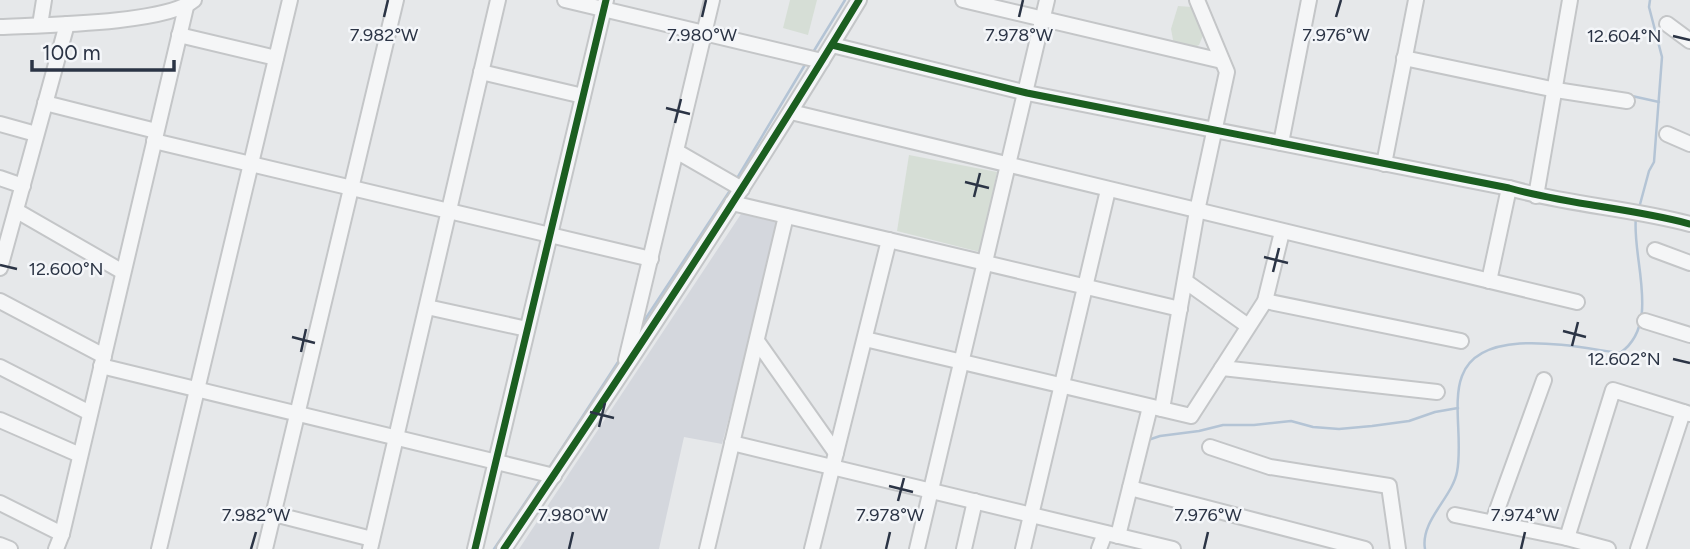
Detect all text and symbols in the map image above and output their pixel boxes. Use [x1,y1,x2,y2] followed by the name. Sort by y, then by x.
[350,24,419,46] text: 7.982°W
[667,24,738,46] text: 7.980°W
[985,24,1054,46] text: 7.978°W
[1302,24,1370,46] text: 7.976°W
[1587,25,1661,47] text: 12.604°N
[32,28,173,72] scale bar
[42,40,101,65] text: 100 m
[28,258,104,280] text: 12.600°N
[1587,348,1661,370] text: 12.602°N
[222,504,291,526] text: 7.982°W
[538,504,609,526] text: 7.980°W
[856,504,925,526] text: 7.978°W
[1174,504,1242,526] text: 7.976°W
[1491,504,1560,526] text: 7.974°W

